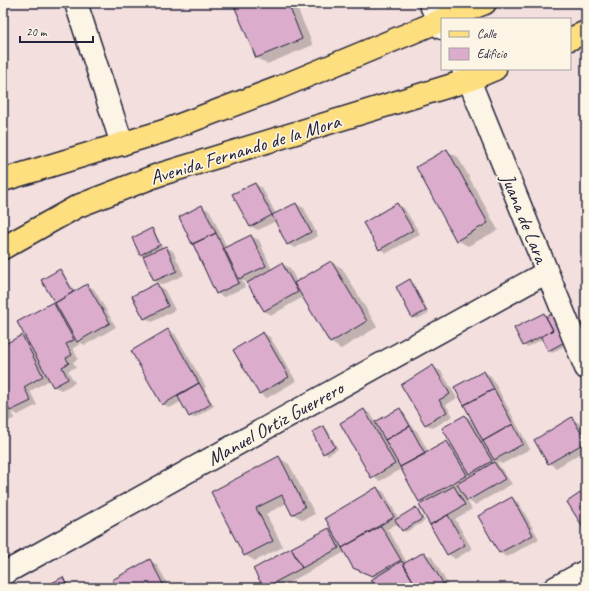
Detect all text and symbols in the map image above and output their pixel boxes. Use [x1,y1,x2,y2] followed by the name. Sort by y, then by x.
[20,18,93,44] scale bar
[441,18,571,70] legend
[26,24,48,40] text: 20 m
[477,26,497,42] text: Calle
[477,46,507,62] text: Edificio
[147,108,345,190] street label: Avenida Fernando de la Mora
[495,169,554,268] street label: Juana de Lara
[203,375,349,471] street label: Manuel Ortiz Guerrero

